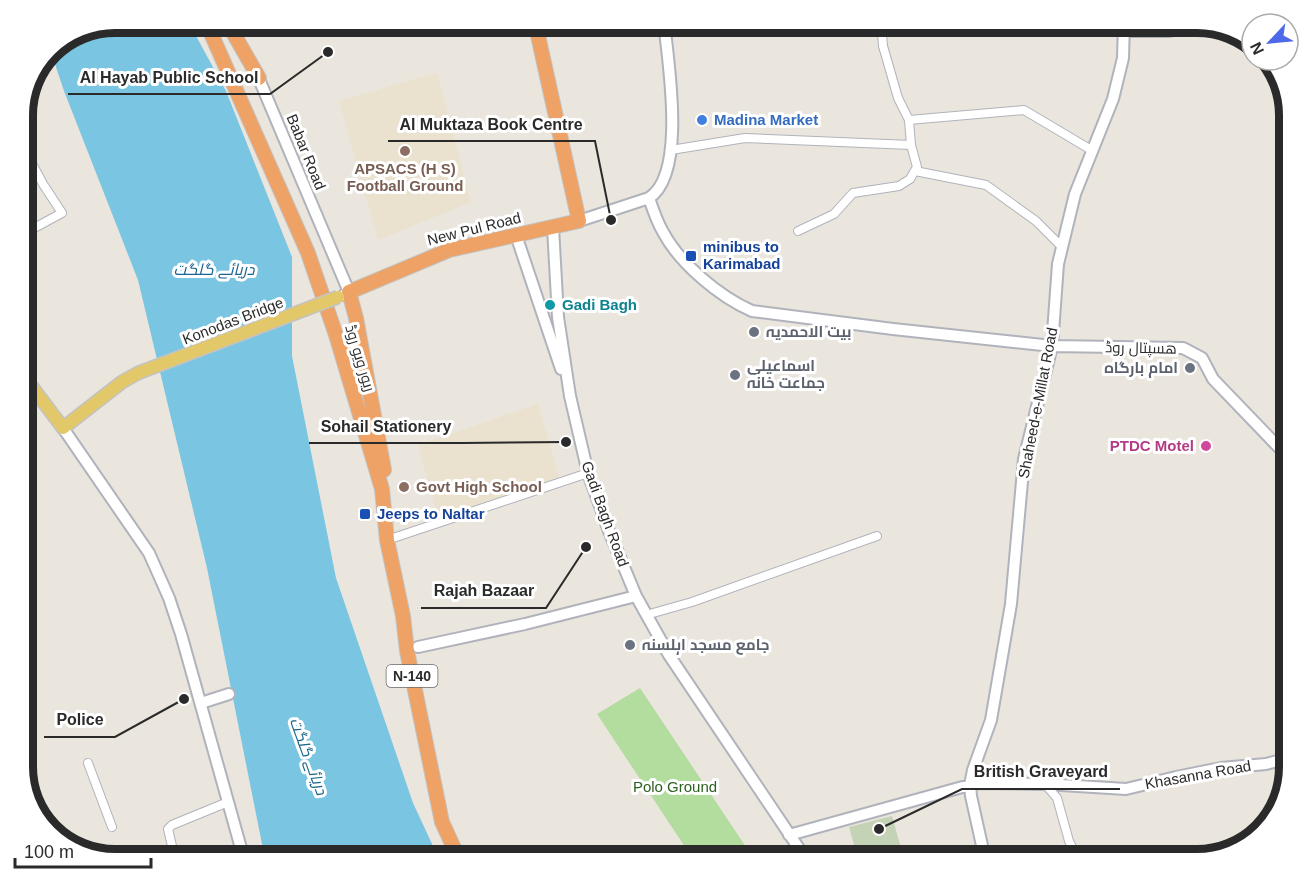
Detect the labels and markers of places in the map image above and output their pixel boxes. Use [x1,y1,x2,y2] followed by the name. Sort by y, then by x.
[68,60,270,94] callout: Al Hayab Public School
[388,107,595,141] callout: Al Muktaza Book Centre
[714,111,818,128] place label: Madina Market
[695,113,709,127] marker: Madina Market
[398,144,412,158] marker: APSACS (H S) Football Ground
[347,160,463,194] place label: APSACS (H S) Football Ground
[703,238,781,272] place label: minibus to Karimabad
[684,249,698,263] marker: minibus to Karimabad
[562,296,637,313] place label: Gadi Bagh
[543,298,557,312] marker: Gadi Bagh
[766,323,851,340] place label: بیت الاحمدیہ
[747,325,761,339] marker: بیت الاحمدیہ
[747,357,825,391] place label: اسماعیلی جماعت خانہ
[1104,359,1178,378] place label: امام بارگاہ
[1183,361,1197,375] marker: امام بارگاہ
[728,368,742,382] marker: اسماعیلی جماعت خانہ
[309,409,463,443] callout: Sohail Stationery
[1110,437,1194,454] place label: PTDC Motel
[1199,439,1213,453] marker: PTDC Motel
[416,478,542,495] place label: Govt High School
[397,480,411,494] marker: Govt High School
[377,505,485,522] place label: Jeeps to Naltar
[358,507,372,521] marker: Jeeps to Naltar
[421,574,546,608] callout: Rajah Bazaar
[642,636,769,655] place label: جامع مسجد اہلسنہ
[623,638,637,652] marker: جامع مسجد اہلسنہ
[44,703,115,737] callout: Police
[962,755,1120,789] callout: British Graveyard

